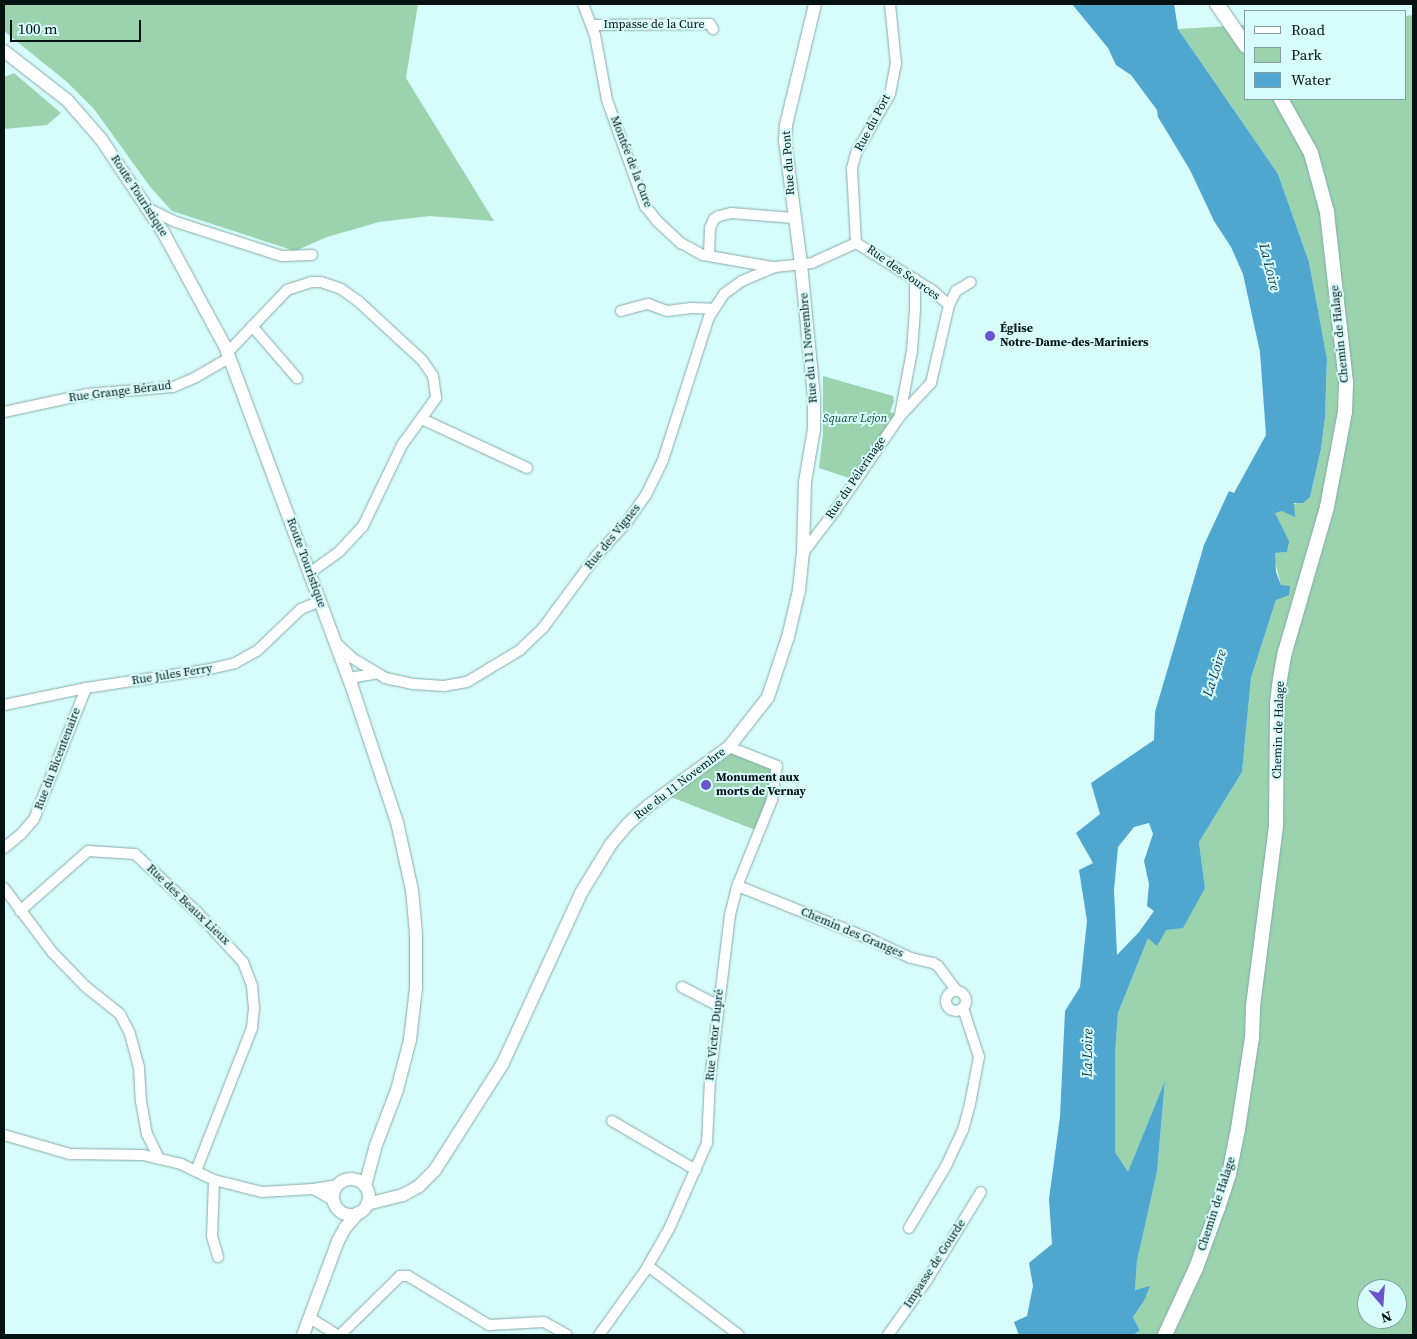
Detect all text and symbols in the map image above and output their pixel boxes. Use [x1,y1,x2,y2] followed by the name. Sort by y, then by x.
[12,10,144,42] scale bar
[1244,10,1407,100] legend
[18,18,58,39] text: 100 m
[603,18,705,32] street label: Impasse de la Cure
[1291,19,1325,40] text: Road
[1291,44,1322,65] text: Park
[1291,69,1331,90] text: Water
[852,92,894,154] street label: Rue du Port
[607,114,655,210] street label: Montée de la Cure
[780,130,798,196] street label: Rue du Pont
[107,152,171,240] street label: Route Touristique
[1256,241,1284,293] water label: La Loire
[864,242,942,304] street label: Rue des Sources
[1328,284,1352,384] street label: Chemin de Halage
[797,292,821,404] street label: Rue du 11 Novembre
[1000,322,1149,350] place label: Église Notre-Dame-des-Mariniers
[984,330,996,342] marker: Église Notre-Dame-des-Mariniers
[68,379,172,405] street label: Rue Grange Béraud
[823,412,887,426] park label: Square Lejon
[823,434,889,522] street label: Rue du Pélerinage
[582,501,644,573] street label: Rue des Vignes
[283,516,329,610] street label: Route Touristique
[1199,647,1229,699] water label: La Loire
[131,662,213,688] street label: Rue Jules Ferry
[1270,681,1288,779] street label: Chemin de Halage
[32,706,84,812] street label: Rue du Bicentenaire
[631,745,729,823] street label: Rue du 11 Novembre
[716,771,806,799] place label: Monument aux morts de Vernay
[700,779,712,791] marker: Monument aux morts de Vernay
[143,862,233,948] street label: Rue des Beaux Lieux
[798,905,906,961] street label: Chemin des Granges
[703,988,727,1082] street label: Rue Victor Dupré
[1078,1029,1096,1077] water label: La Loire
[1195,1155,1239,1253] street label: Chemin de Halage
[901,1217,969,1311] street label: Impasse de Gourde
[1357,1279,1407,1329] north arrow
[1378,1306,1394,1328] text: N

